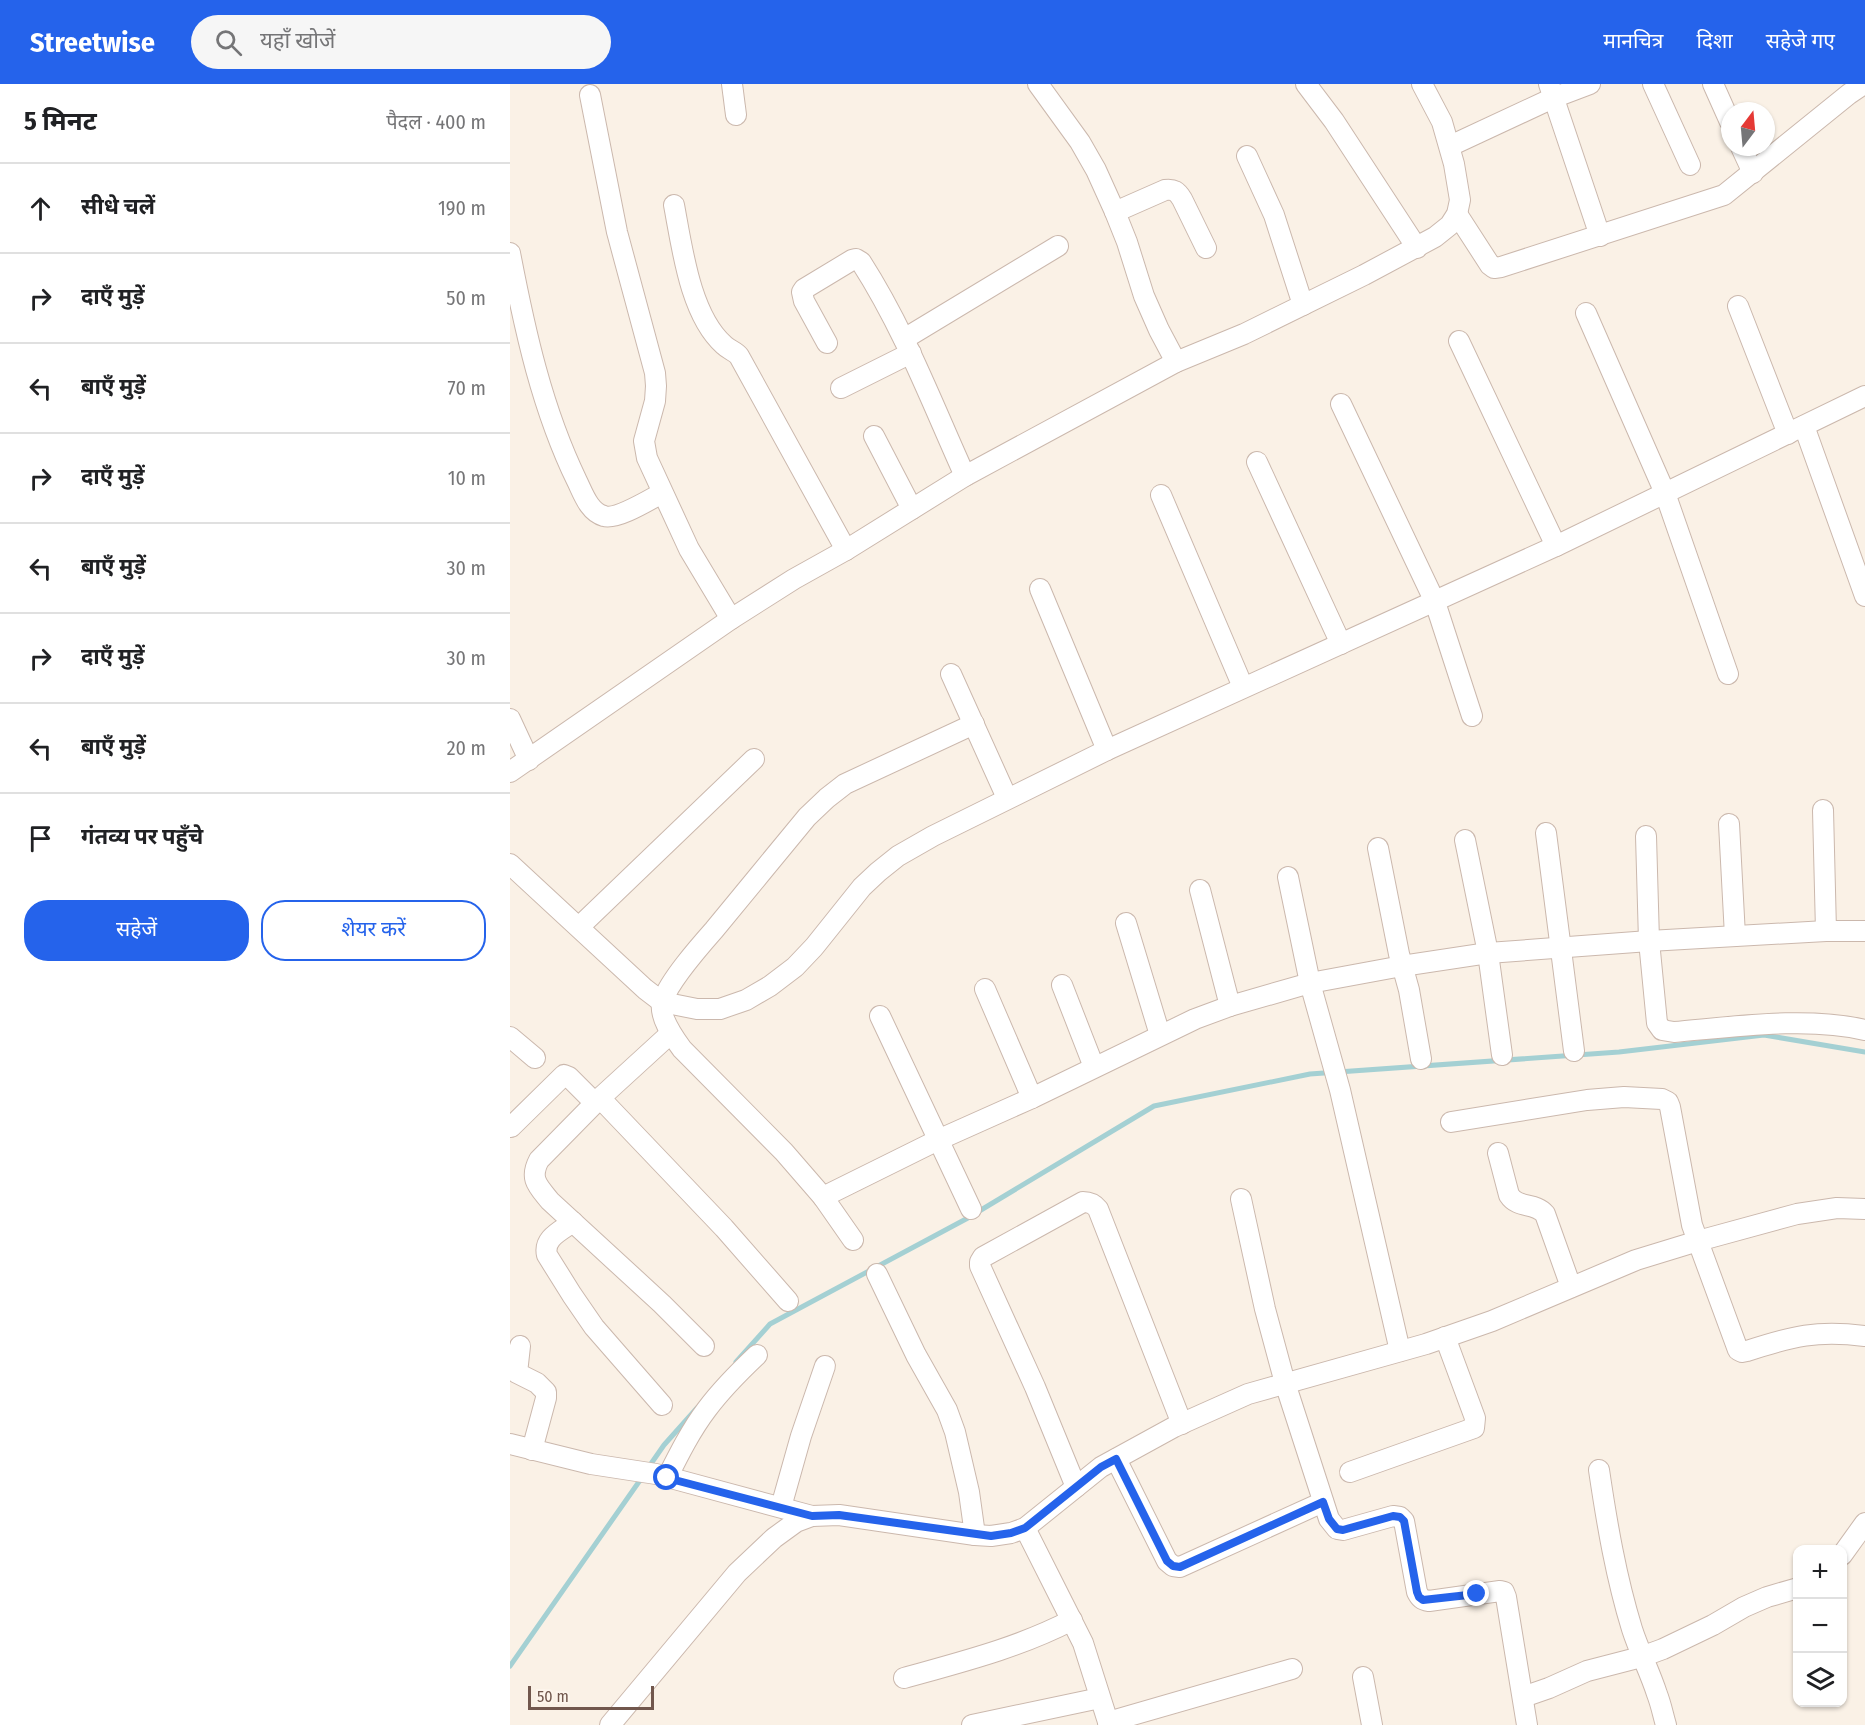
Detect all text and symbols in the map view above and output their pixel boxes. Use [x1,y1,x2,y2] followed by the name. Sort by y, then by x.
[191,15,611,69] search box
[30,26,155,59] text: Streetwise
[212,26,245,59] icon: search
[260,27,335,54] text: यहाँ खोजें
[1603,28,1663,54] text: मानचित्र
[1696,28,1733,54] text: दिशा
[1766,28,1835,54] text: सहेजे गए
[1721,102,1775,156] north arrow
[24,106,97,137] text: 5 मिनट
[386,110,486,134] text: पैदल · 400 m
[24,192,57,225] icon: ahead
[81,193,155,220] text: सीधे चलें
[438,196,486,220] text: 190 m
[24,282,57,315] icon: right
[81,283,145,310] text: दाएँ मुड़ें
[446,286,486,310] text: 50 m
[24,372,57,405] icon: left
[81,373,146,400] text: बाएँ मुड़ें
[448,376,486,400] text: 70 m
[24,462,57,495] icon: right
[81,463,145,490] text: दाएँ मुड़ें
[448,466,486,490] text: 10 m
[24,552,57,585] icon: left
[81,553,146,580] text: बाएँ मुड़ें
[446,556,486,580] text: 30 m
[24,642,57,675] icon: right
[81,643,145,670] text: दाएँ मुड़ें
[446,646,486,670] text: 30 m
[24,732,57,765] icon: left
[81,733,146,760] text: बाएँ मुड़ें
[447,736,486,760] text: 20 m
[24,822,57,855] icon: arrive
[81,823,203,850] text: गंतव्य पर पहुँचे
[24,900,249,961] button: सहेजें
[261,900,486,961] button: शेयर करें
[653,1464,679,1490] route start
[1793,1545,1847,1707] map controls
[1793,1545,1847,1599] button: +
[1463,1580,1489,1606] route end
[1793,1599,1847,1653] button: −
[1793,1653,1847,1707] button: layers
[528,1683,654,1710] scale bar
[537,1687,569,1706] text: 50 m

